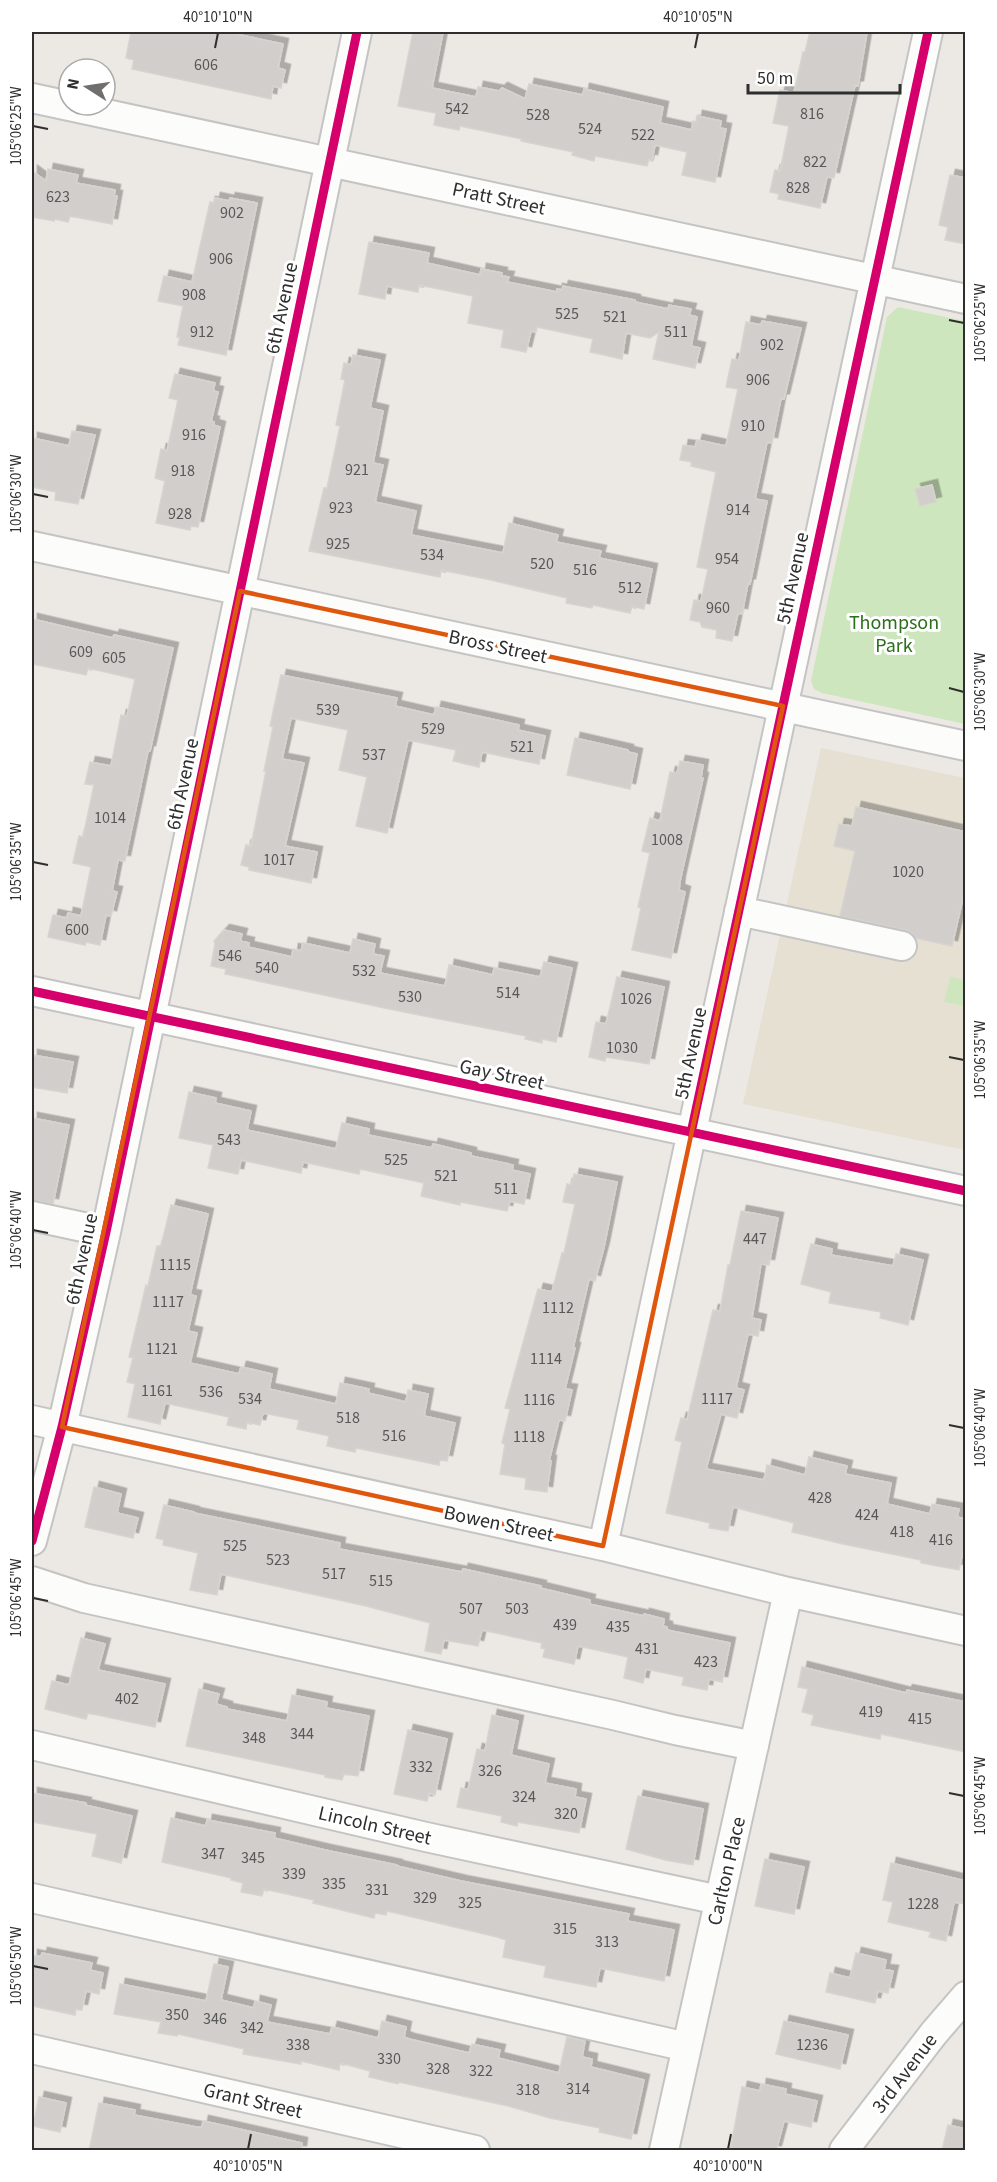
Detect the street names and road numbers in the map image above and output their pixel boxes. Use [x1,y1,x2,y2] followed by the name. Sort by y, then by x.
[450,175,548,223] street label: Pratt Street
[259,260,305,357] street label: 6th Avenue
[770,530,816,627] street label: 5th Avenue
[446,623,550,671] street label: Bross Street
[160,736,206,833] street label: 6th Avenue
[668,1005,714,1102] street label: 5th Avenue
[457,1052,547,1098] street label: Gay Street
[59,1211,105,1308] street label: 6th Avenue
[441,1499,557,1549] street label: Bowen Street
[315,1799,434,1853] street label: Lincoln Street
[701,1814,753,1928] street label: Carlton Place
[866,2028,944,2119] street label: 3rd Avenue
[201,2076,305,2126] street label: Grant Street

